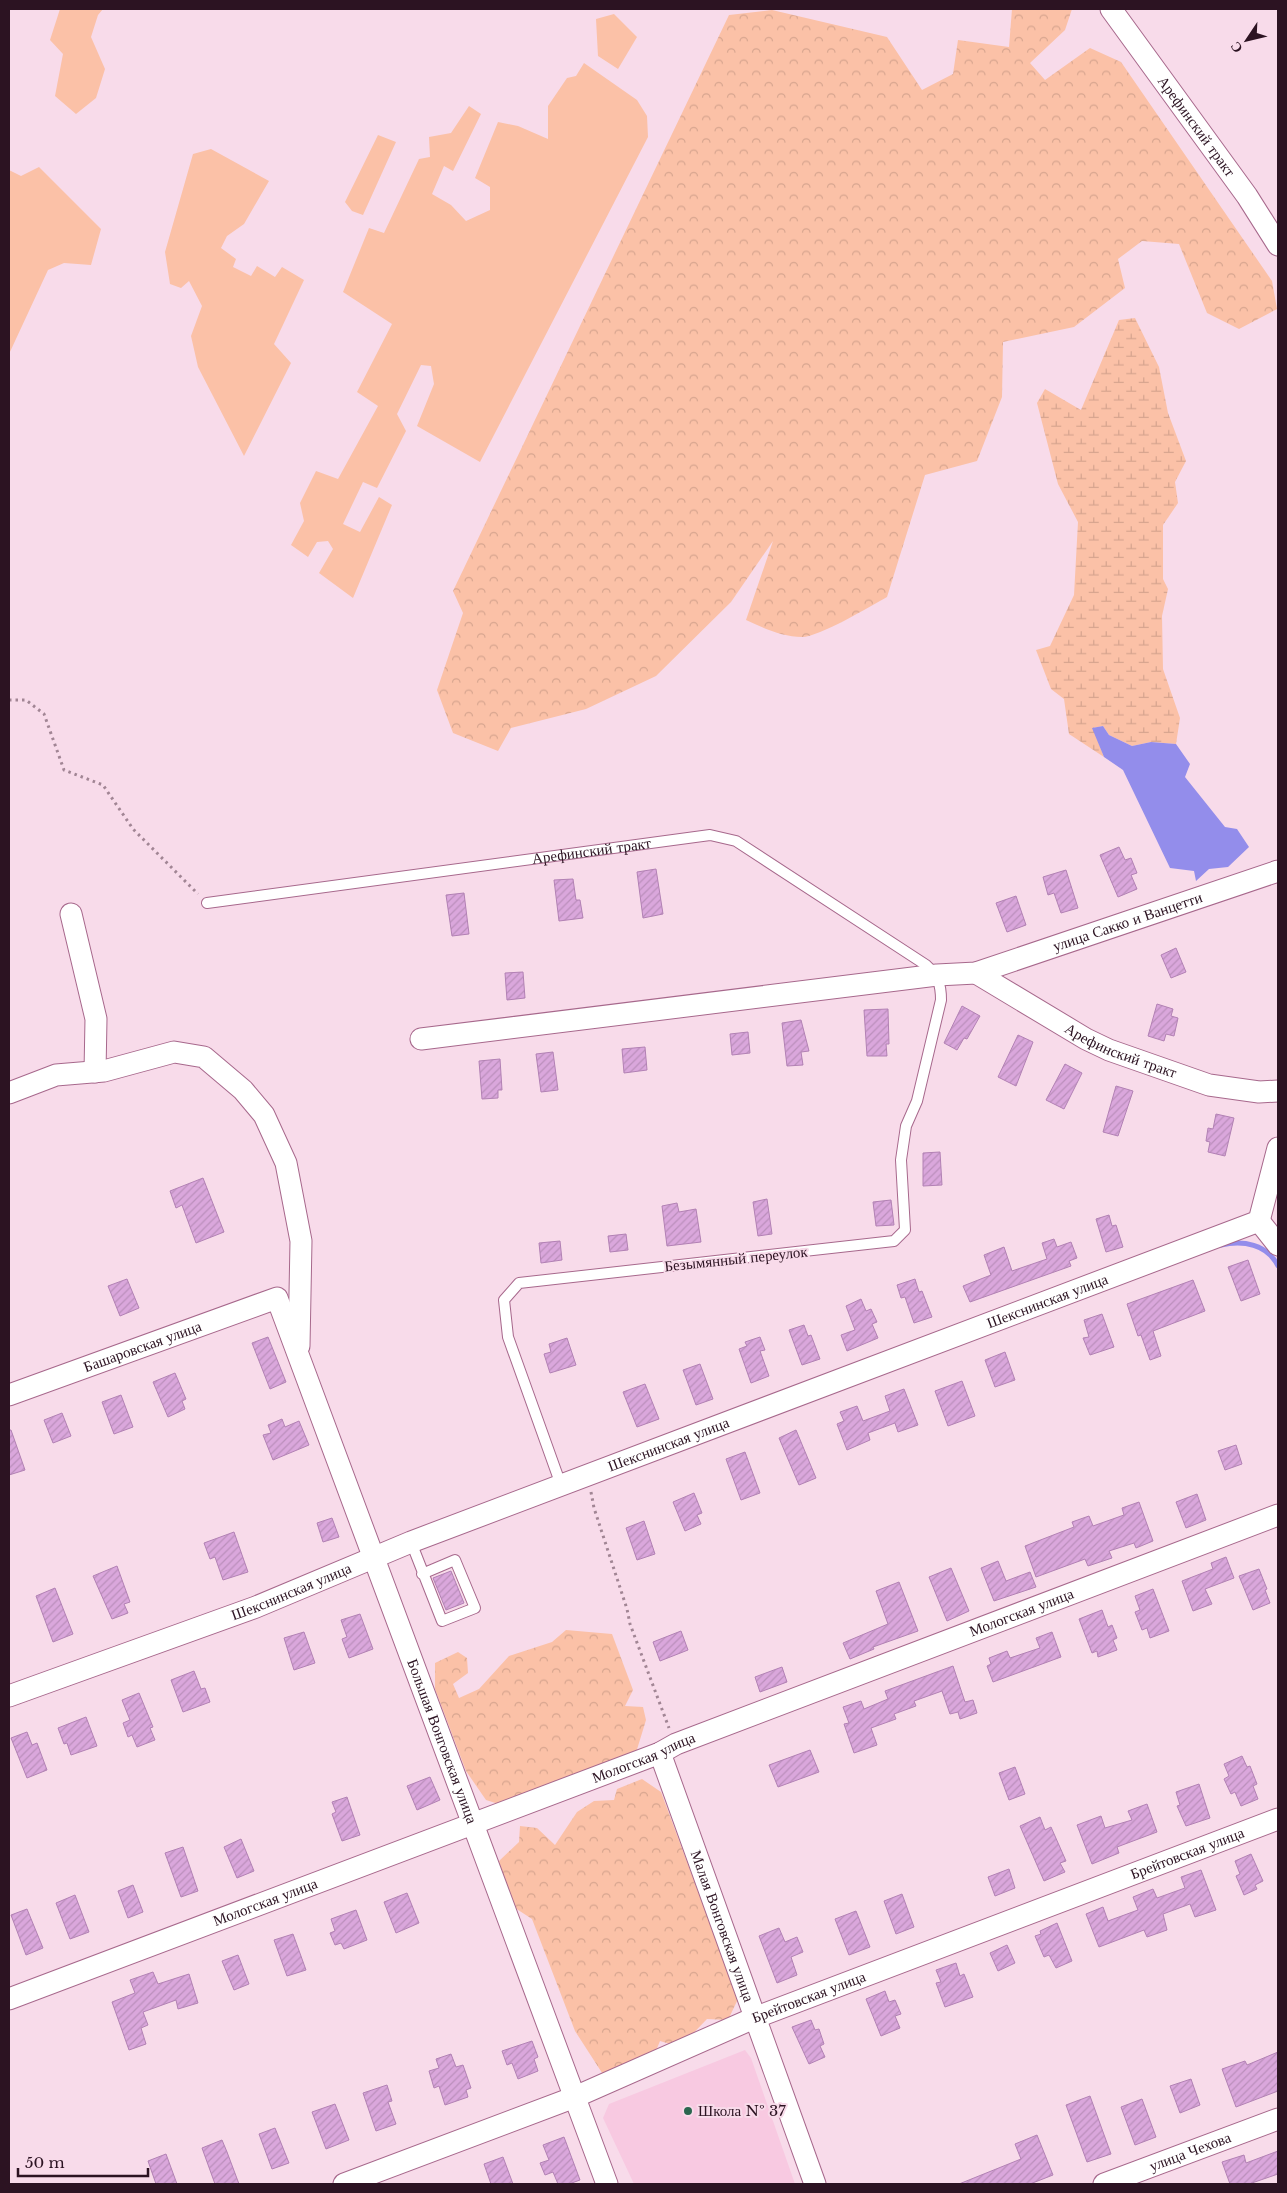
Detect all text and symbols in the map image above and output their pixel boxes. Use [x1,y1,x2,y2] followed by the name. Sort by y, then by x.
[1222,15,1272,65] north arrow
[1226,38,1247,57] text: С
[1154,72,1240,180] street label: Арефинский тракт
[531,833,653,868] street label: Арефинский тракт
[1050,887,1205,955] street label: улица Сакко и Ванцетти
[1061,1018,1180,1082] street label: Арефинский тракт
[663,1241,809,1275] street label: Безымянный переулок
[984,1269,1111,1332] street label: Шекснинская улица
[81,1316,204,1376] street label: Башаровская улица
[605,1412,732,1476] street label: Шекснинская улица
[228,1558,354,1624] street label: Шекснинская улица
[967,1584,1077,1641] street label: Мологская улица
[403,1656,482,1826] street label: Большая Вонговская улица
[589,1728,698,1787] street label: Мологская улица
[1127,1823,1247,1883] street label: Брейтовская улица
[687,1847,759,2005] street label: Малая Вонговская улица
[210,1873,320,1930] street label: Мологская улица
[749,1966,868,2027] street label: Брейтовская улица
[698,2101,786,2120] place label: Школа № 37
[682,2105,694,2117] marker: Школа № 37
[1147,2127,1234,2175] street label: улица Чехова
[18,2146,148,2178] scale bar
[25,2153,65,2172] text: 50 m

